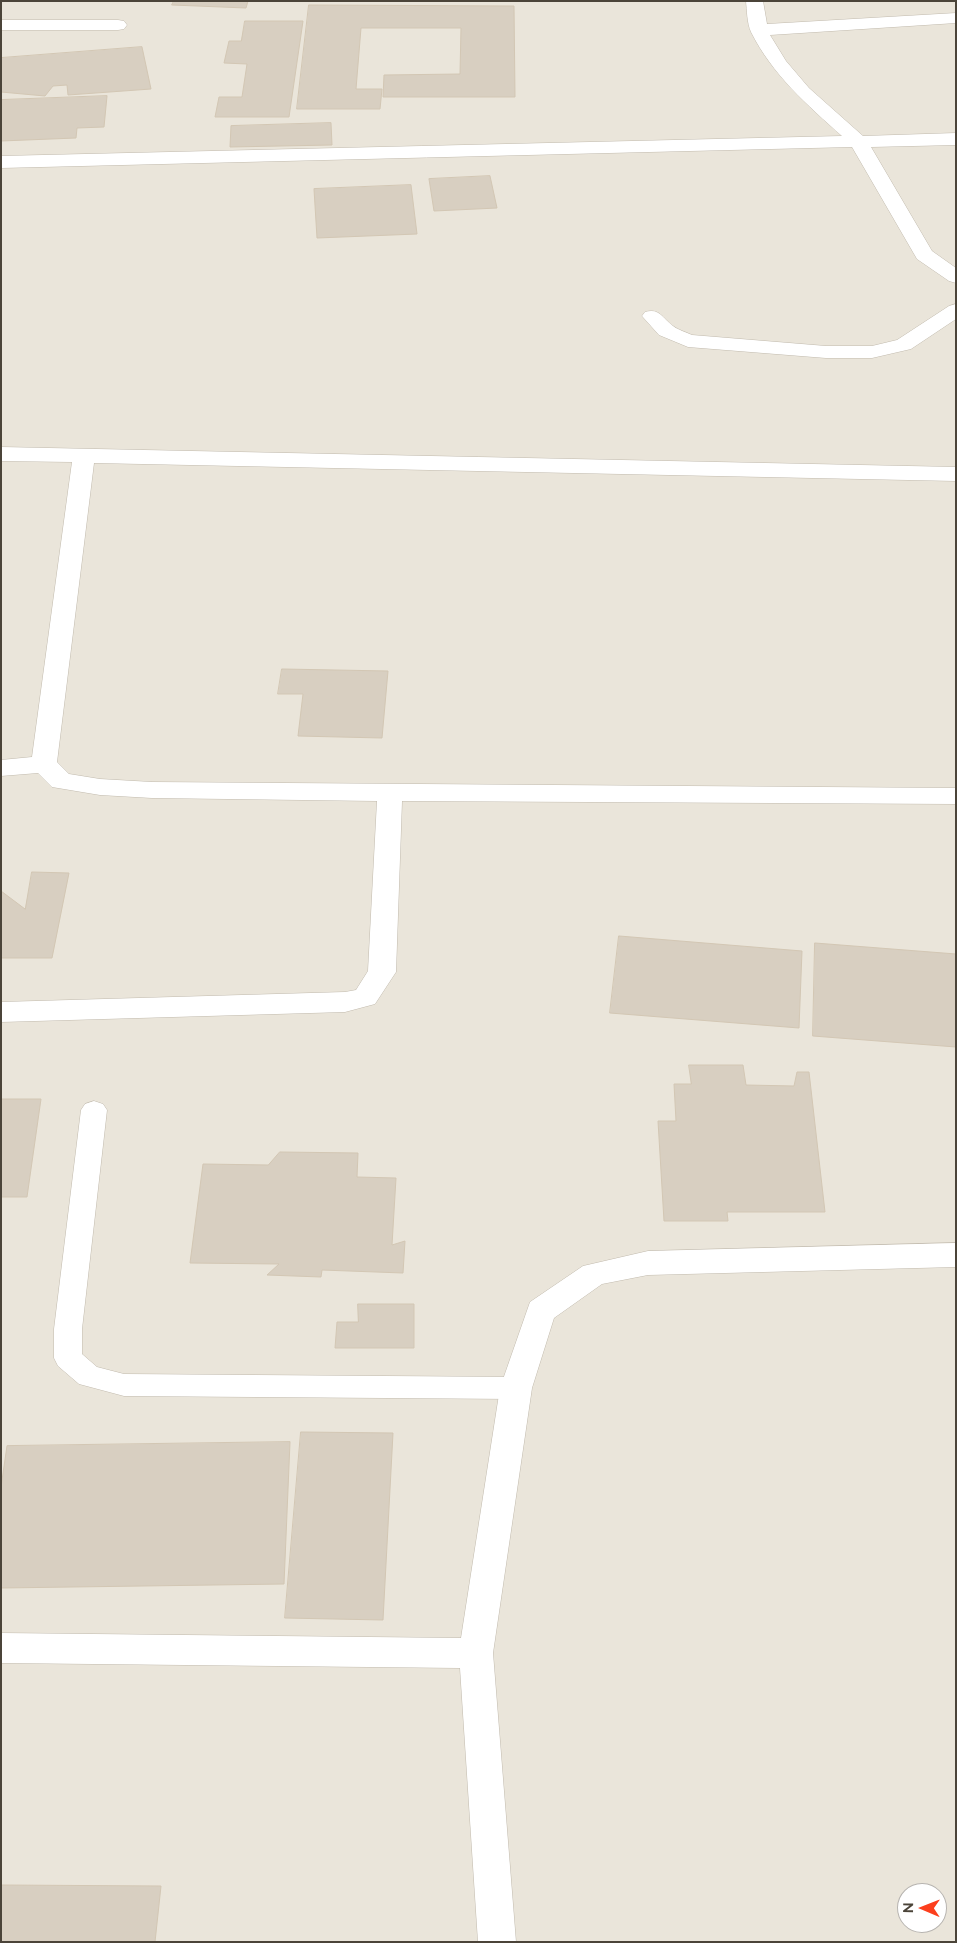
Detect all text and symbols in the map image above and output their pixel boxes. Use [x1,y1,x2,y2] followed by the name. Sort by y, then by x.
[897,1883,947,1933] north arrow
[900,1902,916,1913] text: N

